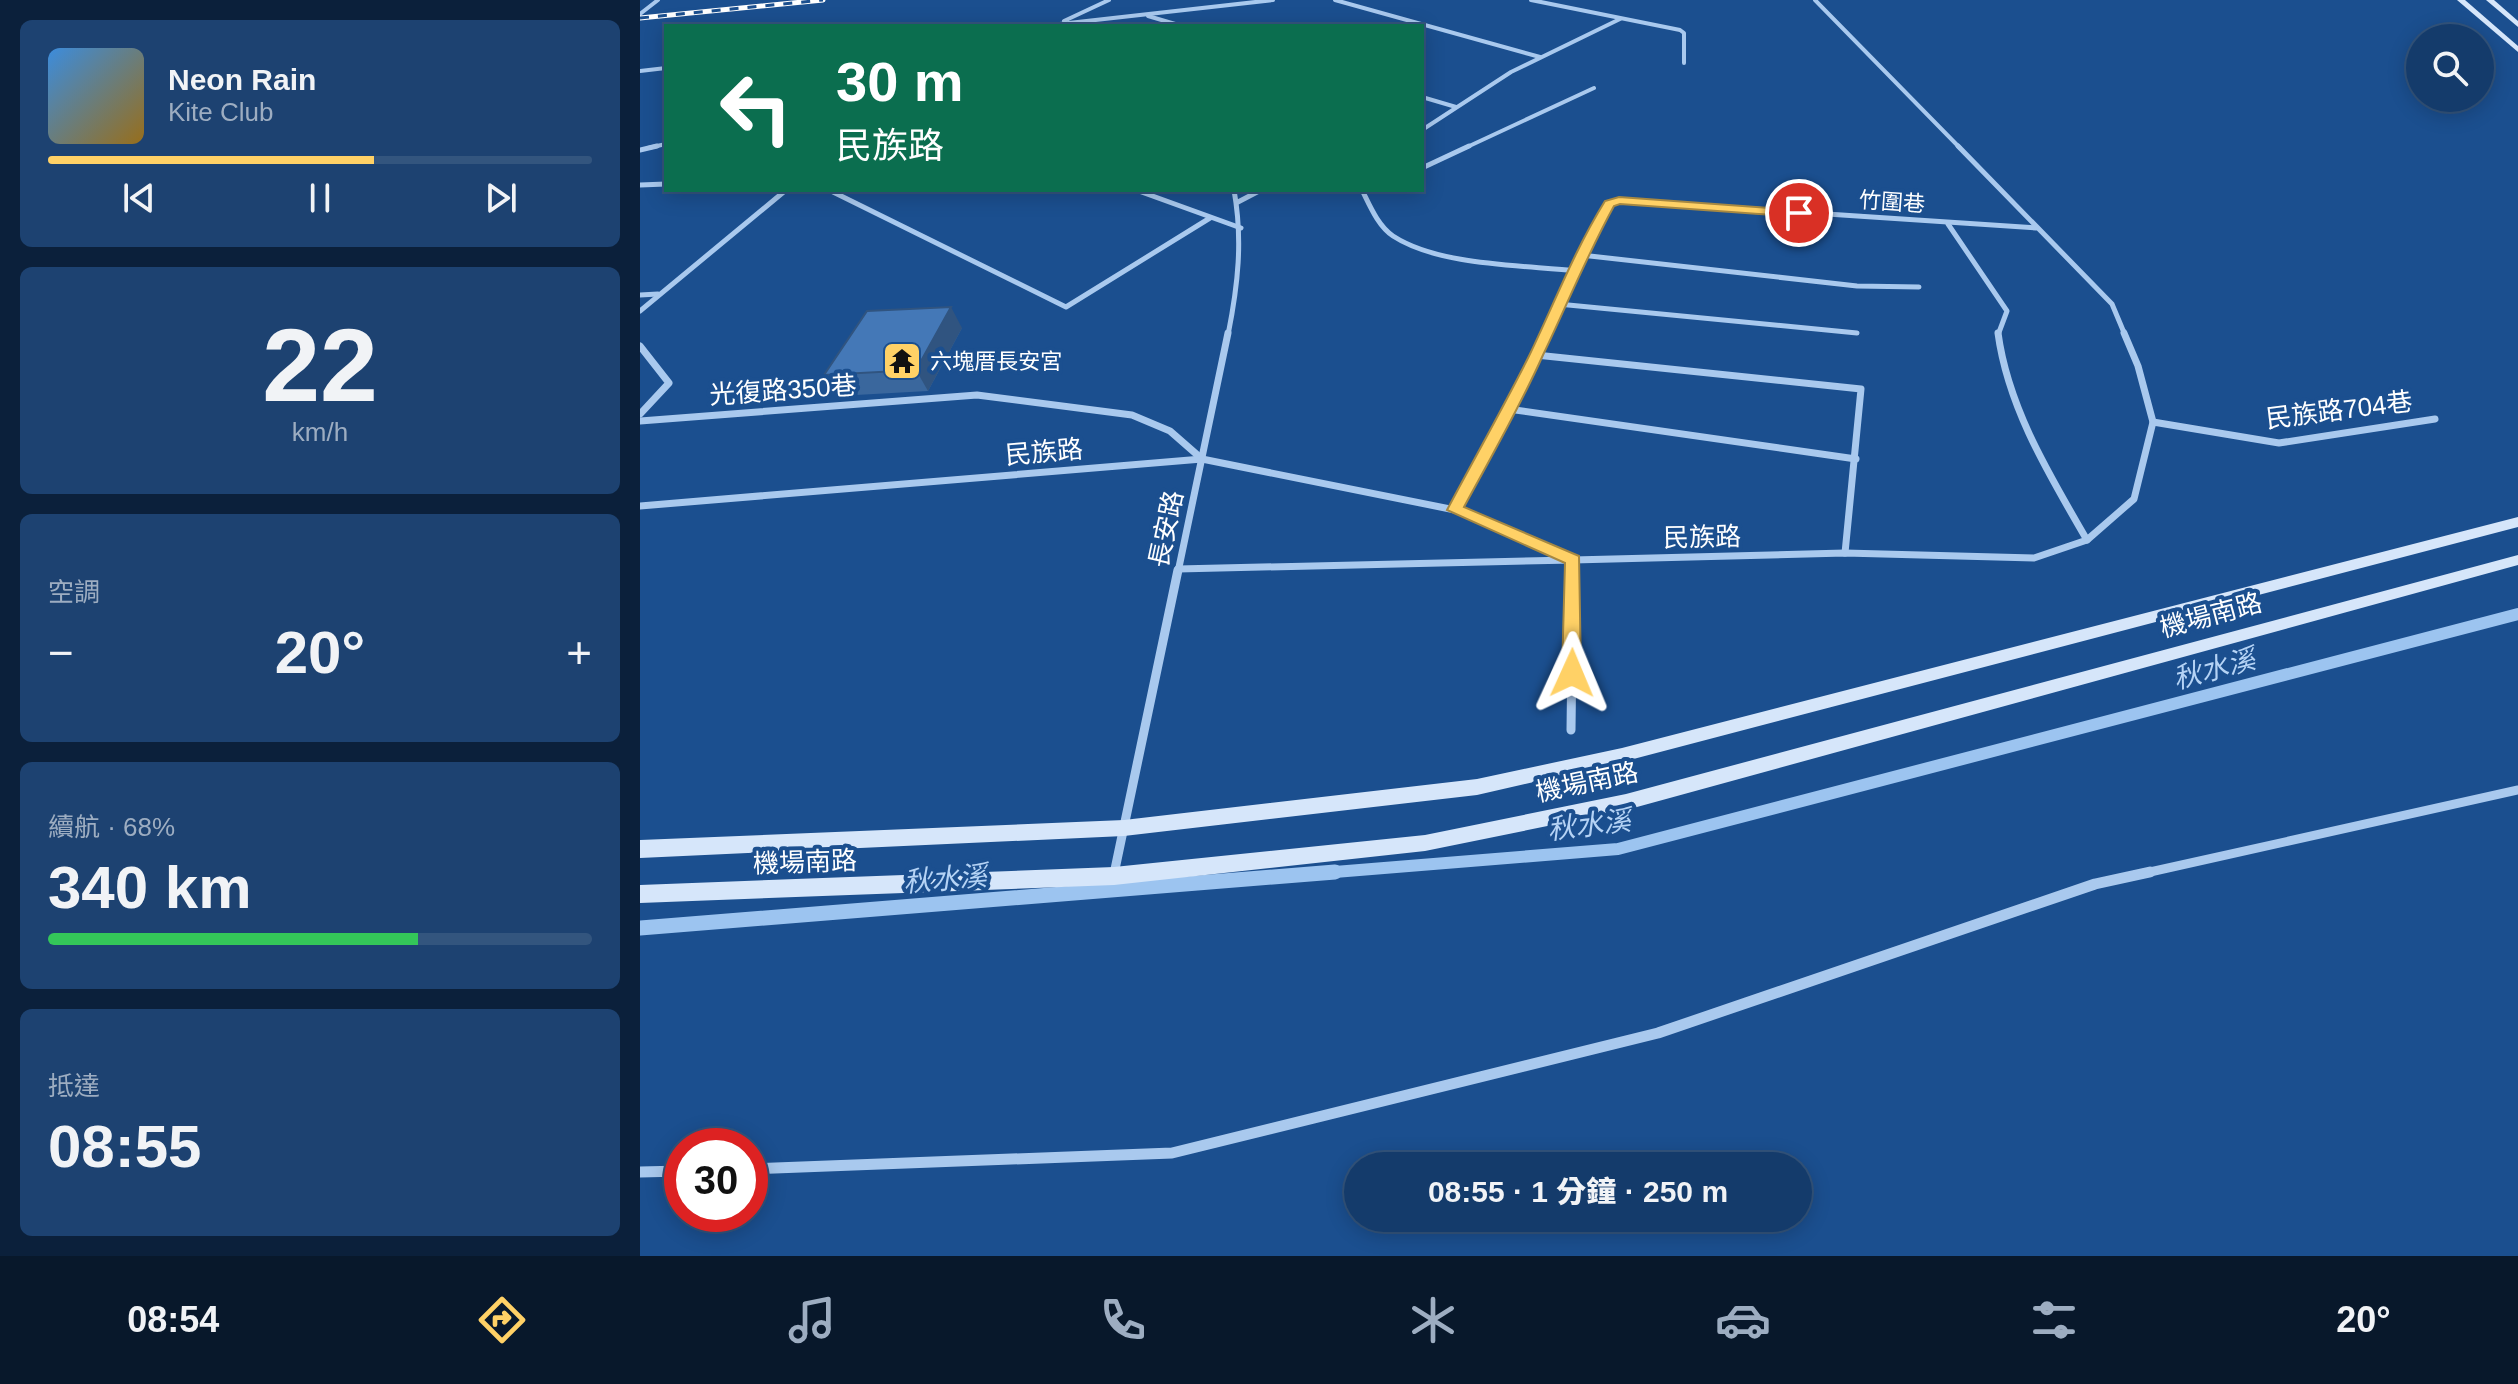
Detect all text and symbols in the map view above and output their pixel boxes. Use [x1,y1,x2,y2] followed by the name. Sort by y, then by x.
[2406,24,2494,112] map controls
[2406,24,2494,112] button: search
[836,50,964,113] text: 30 m
[704,56,808,160] icon: left
[168,63,316,96] text: Neon Rain
[168,97,274,127] text: Kite Club
[836,125,944,166] text: 民族路
[117,176,161,220] icon: previous
[298,176,342,220] icon: pause
[479,176,523,220] icon: next
[1765,179,1833,247] pin
[1858,187,1926,217] street label: 竹圍巷
[1777,191,1821,235] icon: arrive
[262,307,378,423] text: 22
[881,340,923,382] temple icon: 六塊厝長安宮
[930,349,1062,374] place label: 六塊厝長安宮
[708,370,858,410] street label: 光復路350巷
[2264,386,2414,434] street label: 民族路704巷
[292,417,348,447] text: km/h
[1004,434,1084,470] street label: 民族路
[1143,488,1189,570] street label: 長安路
[1663,521,1741,553] street label: 民族路
[48,577,100,607] text: 空調
[2157,587,2265,643] street label: 機場南路
[275,619,365,686] text: 20°
[48,628,74,677] text: −
[566,628,592,677] text: +
[1530,631,1614,715] position arrow
[2169,642,2262,695] water label: 秋水溪
[1533,757,1641,807] street label: 機場南路
[1545,804,1637,846] water label: 秋水溪
[48,812,175,842] text: 續航 · 68%
[753,845,857,879] street label: 機場南路
[48,854,252,921] text: 340 km
[902,860,992,898] water label: 秋水溪
[48,1071,100,1101] text: 抵達
[48,1113,201,1180] text: 08:55
[664,1128,768,1232] speed limit sign: 30
[1428,1175,1728,1208] text: 08:55 · 1 分鐘 · 250 m
[474,1292,530,1348] icon: directions
[784,1292,840,1348] icon: music
[1095,1292,1151,1348] icon: phone
[1405,1292,1461,1348] icon: climate
[1715,1292,1771,1348] icon: car
[2026,1292,2082,1348] icon: filters
[127,1299,219,1340] text: 08:54
[2336,1299,2391,1340] text: 20°

